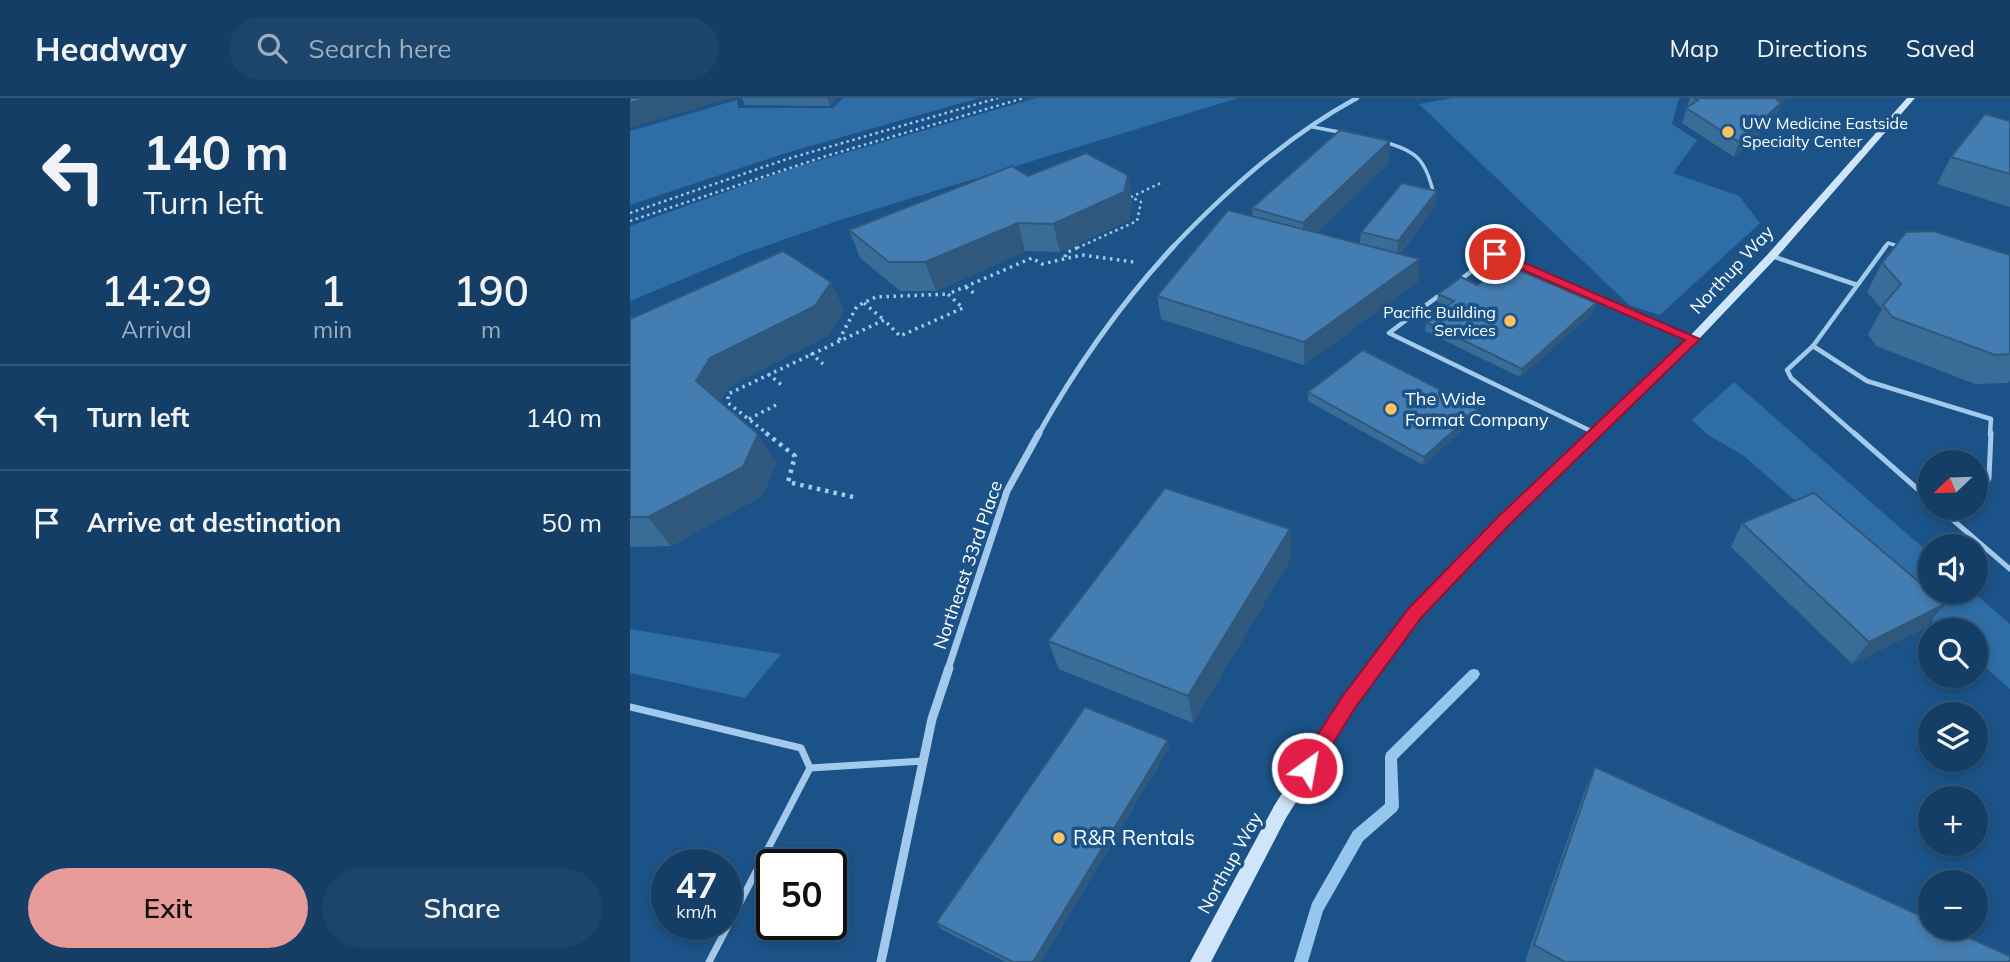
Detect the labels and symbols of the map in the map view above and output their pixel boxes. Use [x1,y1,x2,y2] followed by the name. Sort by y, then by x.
[1742,113,1908,151] place label: UW Medicine Eastside Specialty Center
[1720,124,1736,140] marker: UW Medicine Eastside Specialty Center
[1685,220,1779,319] street label: Northup Way
[1465,224,1525,284] pin
[1383,302,1496,340] place label: Pacific Building Services
[1502,313,1518,329] marker: Pacific Building Services
[1405,387,1549,431] place label: The Wide Format Company
[1383,401,1399,417] marker: The Wide Format Company
[1918,450,1988,520] north arrow
[928,477,1007,652] street label: Northeast 33rd Place
[1270,731,1344,805] position arrow
[1192,808,1267,918] street label: Northup Way
[1073,824,1195,850] place label: R&R Rentals
[1051,830,1067,846] marker: R&R Rentals
[756,849,847,940] speed limit sign: 50

